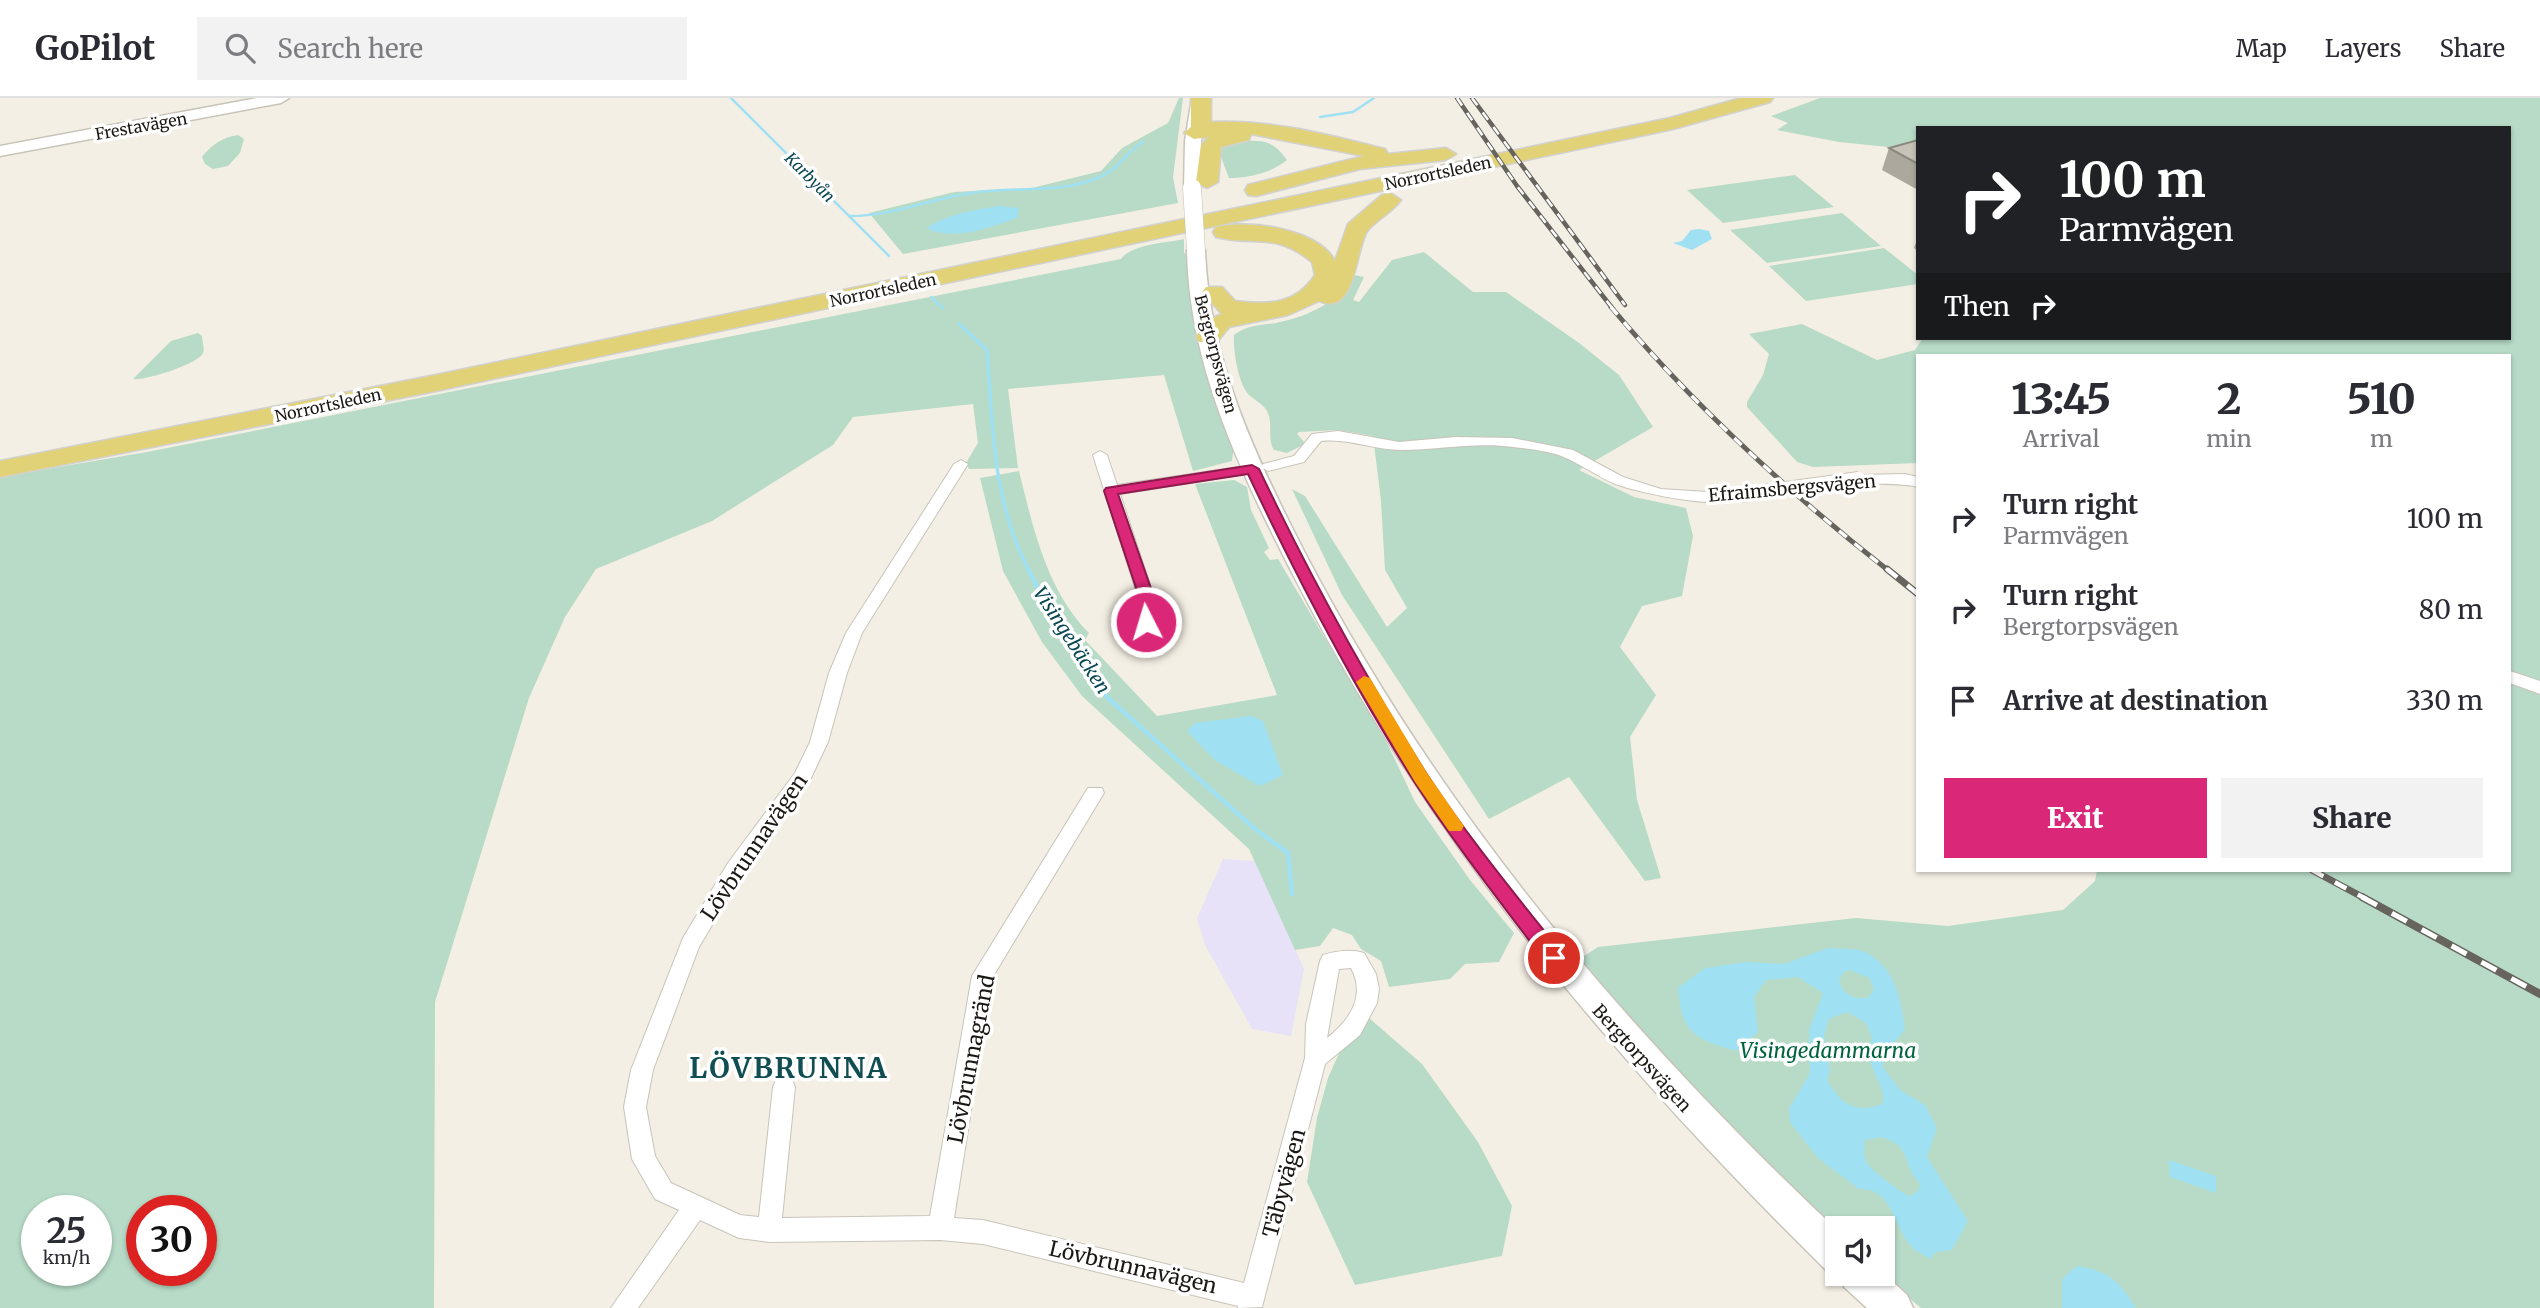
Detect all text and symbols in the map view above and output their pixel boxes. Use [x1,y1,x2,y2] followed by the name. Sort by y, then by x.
[197,17,687,80] search box
[35,28,155,69] text: GoPilot
[221,29,259,67] icon: search
[277,32,423,65] text: Search here
[2236,33,2287,64] text: Map
[2325,33,2401,64] text: Layers
[2439,33,2505,64] text: Share
[93,108,189,144] street label: Frestavägen
[780,147,839,206] water label: Karbyån
[2059,149,2206,210] text: 100 m
[1383,152,1493,194] street label: Norrortsleden
[1944,154,2035,245] icon: right
[2059,210,2234,250] text: Parmvägen
[828,269,938,311] street label: Norrortsleden
[2024,287,2062,325] icon: right
[1944,290,2010,323] text: Then
[1191,292,1242,416] street label: Bergtorpsvägen
[2011,373,2111,425] text: 13:45
[2217,373,2241,425] text: 2
[2347,373,2416,425] text: 510
[273,384,383,426] street label: Norrortsleden
[2023,424,2100,453] text: Arrival
[2206,424,2252,453] text: min
[2370,424,2393,453] text: m
[1707,469,1877,507] street label: Efraimsbergsvägen
[2003,488,2138,521] text: Turn right
[1944,500,1982,538] icon: right
[2407,502,2483,535] text: 100 m
[2003,521,2129,550] text: Parmvägen
[2003,579,2138,612] text: Turn right
[1028,582,1116,698] water label: Visingebäcken
[1109,585,1183,659] position arrow
[1944,591,1982,629] icon: right
[2419,593,2483,626] text: 80 m
[2003,612,2179,641] text: Bergtorpsvägen
[1944,682,1982,720] icon: arrive
[2003,684,2268,717] text: Arrive at destination
[2406,684,2483,717] text: 330 m
[695,768,813,926] street label: Lövbrunnavägen
[1944,778,2207,858] button: Exit
[2221,778,2483,858] button: Share
[1524,928,1584,988] pin
[1535,939,1573,977] icon: arrive
[941,972,1001,1146] street label: Lövbrunnagränd
[1587,999,1697,1117] street label: Bergtorpsvägen
[1740,1037,1916,1064] park label: Visingedammarna
[689,1050,889,1086] district label: LÖVBRUNNA
[1257,1126,1311,1240] street label: Täbyvägen
[126,1195,217,1286] speed limit sign: 30
[46,1209,87,1253] text: 25
[1825,1216,1895,1286] map controls
[1825,1216,1895,1286] button: sound
[1046,1235,1220,1299] street label: Lövbrunnavägen
[43,1246,90,1269] text: km/h

